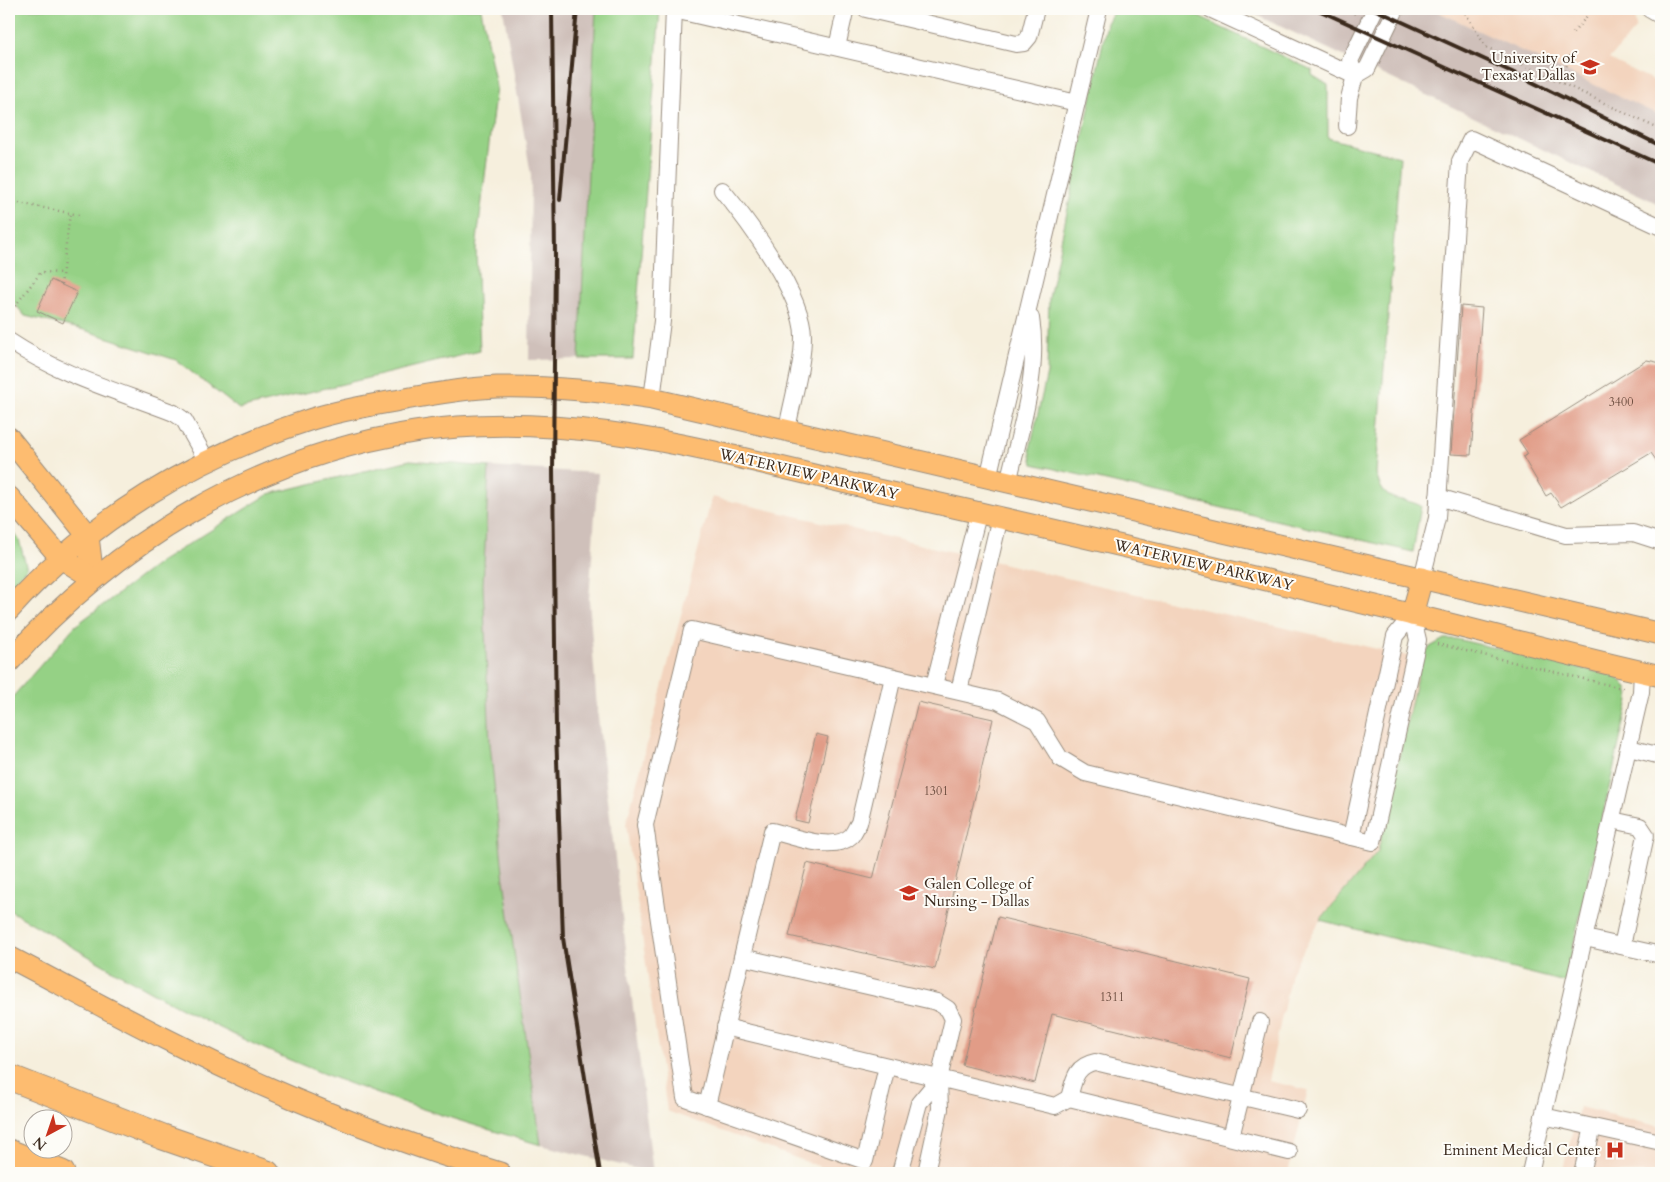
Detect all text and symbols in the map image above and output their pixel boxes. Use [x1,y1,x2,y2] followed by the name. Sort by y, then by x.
[1481,48,1577,85] place label: University of Texas at Dallas
[1579,56,1601,78] school or university icon: University of Texas at Dallas
[1609,394,1633,410] house number: 3400
[716,443,901,505] street label: WATERVIEW PARKWAY
[1111,534,1296,596] street label: WATERVIEW PARKWAY
[924,783,948,799] house number: 1301
[924,874,1034,911] place label: Galen College of Nursing - Dallas
[898,882,920,904] school or university icon: Galen College of Nursing - Dallas
[1100,989,1124,1005] house number: 1311
[22,1110,72,1160] north arrow
[29,1132,51,1155] text: N
[1604,1139,1626,1161] hospital icon: Eminent Medical Center
[1443,1140,1601,1160] place label: Eminent Medical Center

